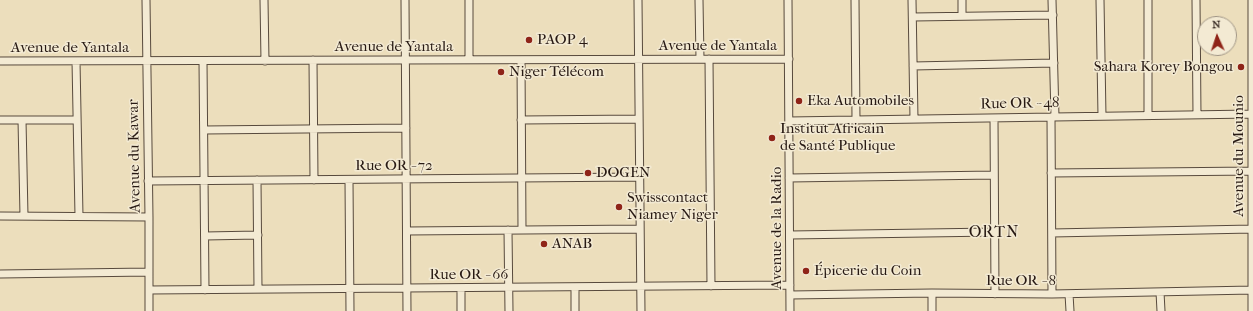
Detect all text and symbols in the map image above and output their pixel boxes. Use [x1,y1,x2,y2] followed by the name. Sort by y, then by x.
[1197,16,1237,56] north arrow
[1212,18,1221,31] text: N
[537,31,588,49] place label: PAOP 4
[524,35,534,45] marker: PAOP 4
[659,37,777,55] street label: Avenue de Yantala
[335,38,453,56] street label: Avenue de Yantala
[11,39,129,57] street label: Avenue de Yantala
[1094,58,1233,76] place label: Sahara Korey Bongou
[1236,62,1246,72] marker: Sahara Korey Bongou
[509,63,604,81] place label: Niger Télécom
[496,67,506,77] marker: Niger Télécom
[807,92,914,110] place label: Eka Automobiles
[980,94,1060,114] street label: Rue OR - 48
[1230,95,1248,217] street label: Avenue du Mounio
[794,96,804,106] marker: Eka Automobiles
[125,99,145,213] street label: Avenue du Kawar
[780,120,895,155] place label: Institut Africain de Santé Publique
[767,133,777,143] marker: Institut Africain de Santé Publique
[355,157,433,175] street label: Rue OR - 72
[596,164,650,182] place label: DOGEN
[768,167,786,289] street label: Avenue de la Radio
[583,168,593,178] marker: DOGEN
[627,189,718,224] place label: Swisscontact Niamey Niger
[614,202,624,212] marker: Swisscontact Niamey Niger
[969,223,1019,243] district label: ORTN
[552,235,592,253] place label: ANAB
[539,239,549,249] marker: ANAB
[814,262,921,280] place label: Épicerie du Coin
[430,266,508,284] street label: Rue OR - 66
[801,266,811,276] marker: Épicerie du Coin
[986,272,1056,290] street label: Rue OR - 8

